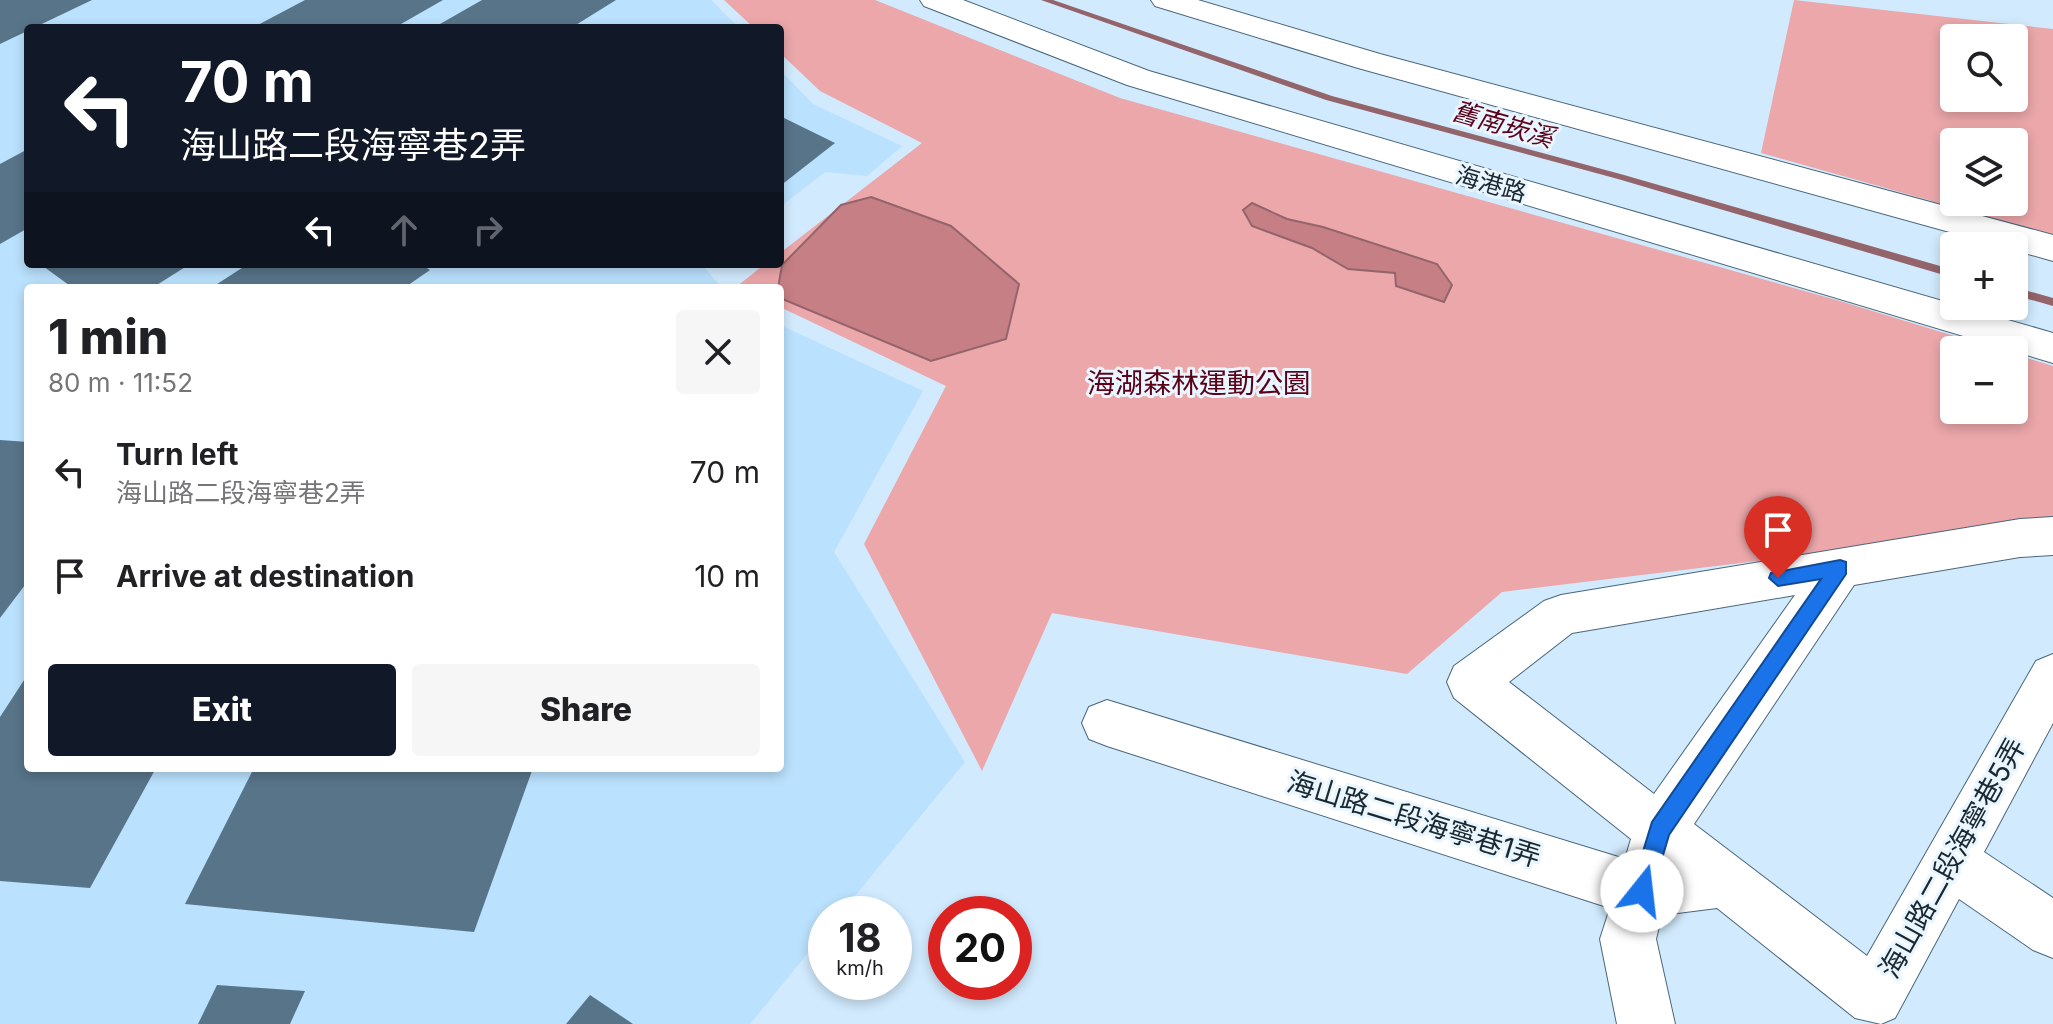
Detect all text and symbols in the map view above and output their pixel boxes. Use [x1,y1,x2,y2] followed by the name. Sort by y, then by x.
[1940,24,2028,424] map controls
[1940,24,2028,112] button: search
[180,48,314,116] text: 70 m
[48,56,152,160] icon: left
[1449,95,1561,154] water label: 舊南崁溪
[180,123,526,167] text: 海山路二段海寧巷2弄
[1940,128,2028,216] button: layers
[1452,160,1530,208] street label: 海港路
[298,208,342,252] icon: left
[382,208,426,252] icon: ahead
[466,208,510,252] icon: right
[1940,232,2028,320] button: +
[48,307,168,366] text: 1 min
[676,310,760,394] button: close
[1940,336,2028,424] button: −
[1087,366,1311,400] park label: 海湖森林運動公園
[48,367,193,398] text: 80 m · 11:52
[116,436,238,472] text: Turn left
[48,450,92,494] icon: left
[690,454,760,490] text: 70 m
[116,477,366,508] text: 海山路二段海寧巷2弄
[1744,496,1812,578] pin
[1756,508,1800,552] icon: arrive
[48,554,92,598] icon: arrive
[116,558,414,594] text: Arrive at destination
[694,558,760,594] text: 10 m
[48,664,396,756] button: Exit
[412,664,760,756] button: Share
[1872,732,2032,984] street label: 海山路二段海寧巷5弄
[1283,764,1545,874] street label: 海山路二段海寧巷1弄
[1600,849,1684,933] position arrow
[928,896,1032,1000] speed limit sign: 20
[838,913,882,962] text: 18
[836,956,884,980] text: km/h

